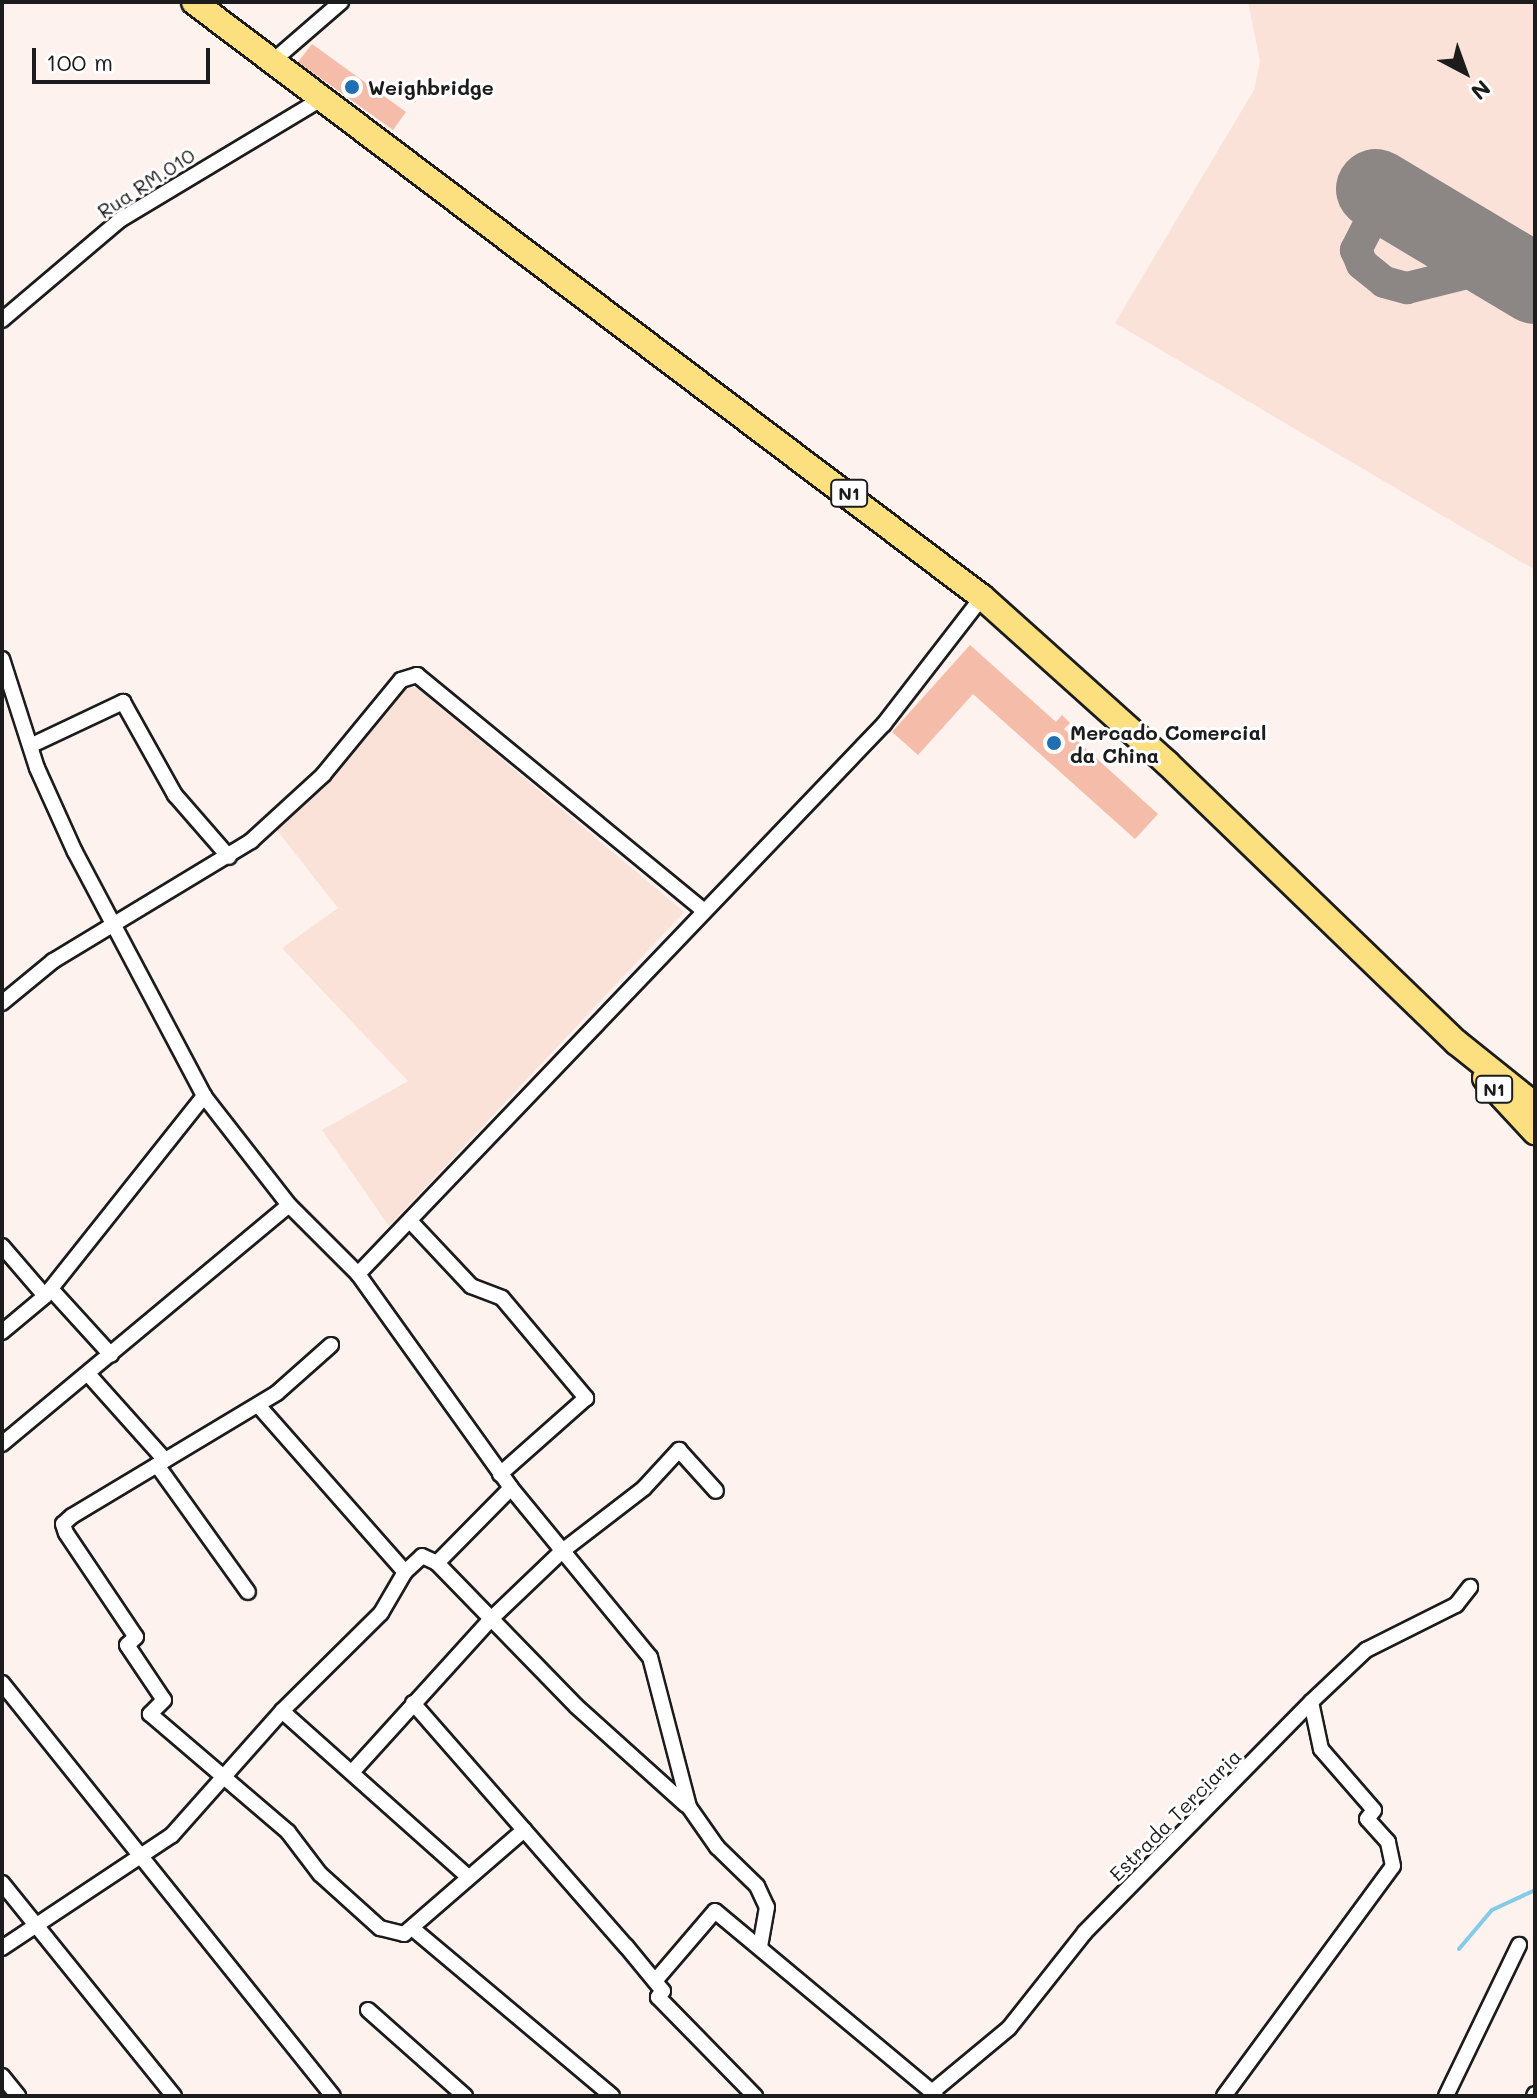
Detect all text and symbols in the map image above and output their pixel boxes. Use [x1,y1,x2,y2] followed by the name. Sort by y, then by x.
[36,32,214,82] scale bar
[1425,32,1505,112] north arrow
[46,46,113,77] text: 100 m
[1465,74,1497,107] text: N
[368,75,494,99] place label: Weighbridge
[343,78,361,96] marker: Weighbridge
[93,143,199,223] street label: Rua RM.010
[829,479,869,507] road number: N1
[1070,720,1266,767] place label: Mercado Comercial da China
[1045,734,1063,752] marker: Mercado Comercial da China
[1474,1075,1514,1103] road number: N1
[1104,1744,1246,1886] street label: Estrada Terciaria

